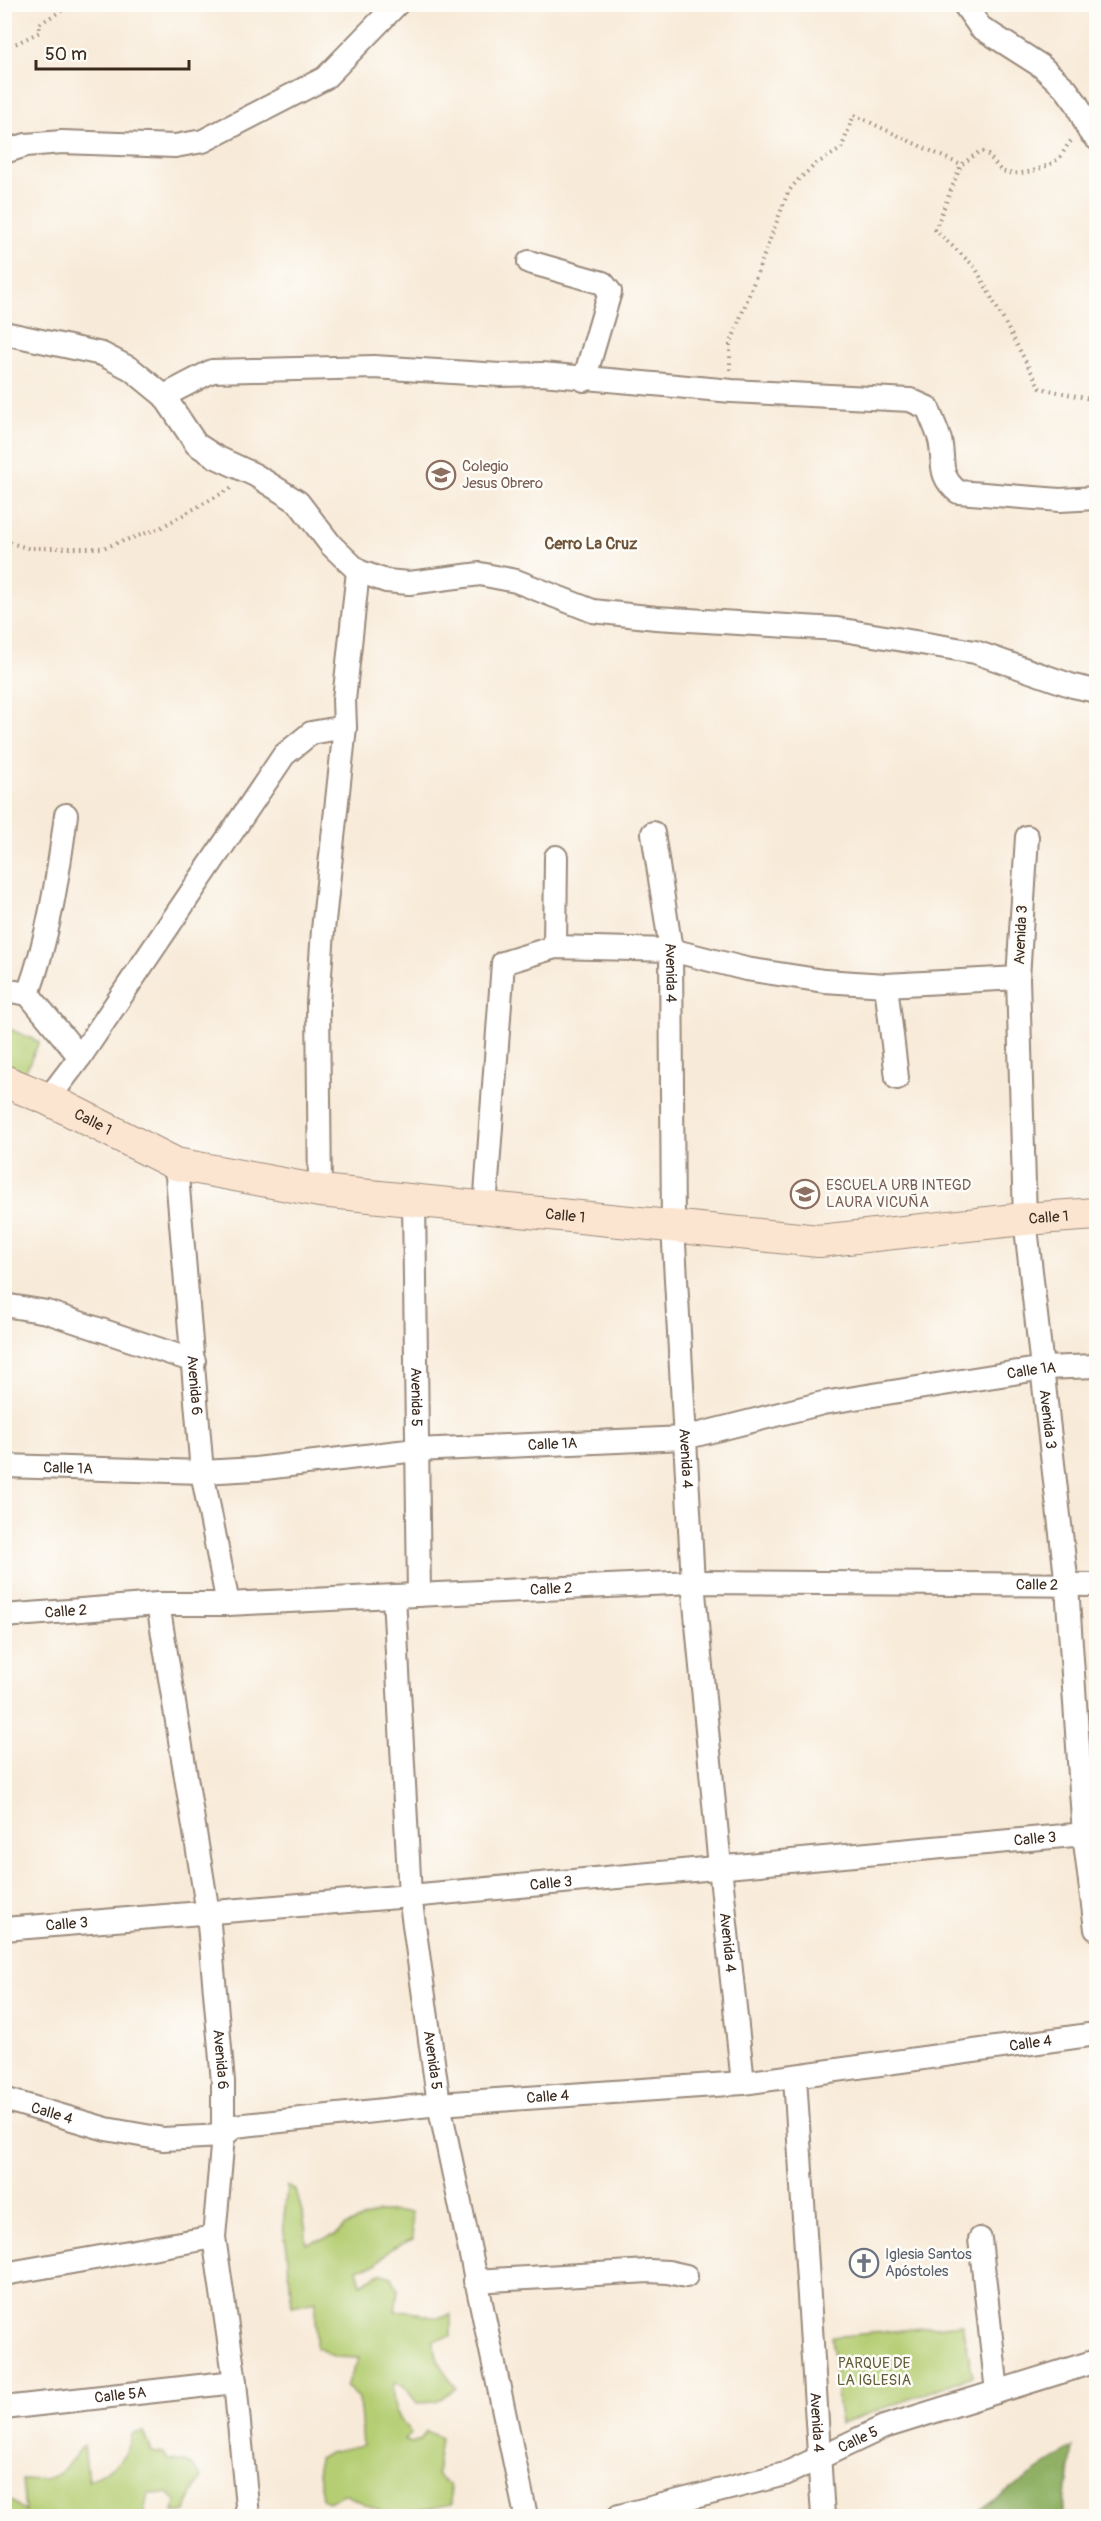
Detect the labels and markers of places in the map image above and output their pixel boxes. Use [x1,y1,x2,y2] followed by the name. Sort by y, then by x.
[462,457,543,493] place label: Colegio Jesus Obrero
[425,459,457,491] school or university icon: Colegio Jesus Obrero
[826,1176,971,1212] place label: ESCUELA URB INTEGD LAURA VICUÑA
[789,1178,821,1210] school or university icon: ESCUELA URB INTEGD LAURA VICUÑA
[885,2245,972,2281] place label: Iglesia Santos Apóstoles
[848,2247,880,2279] church icon: Iglesia Santos Apóstoles

